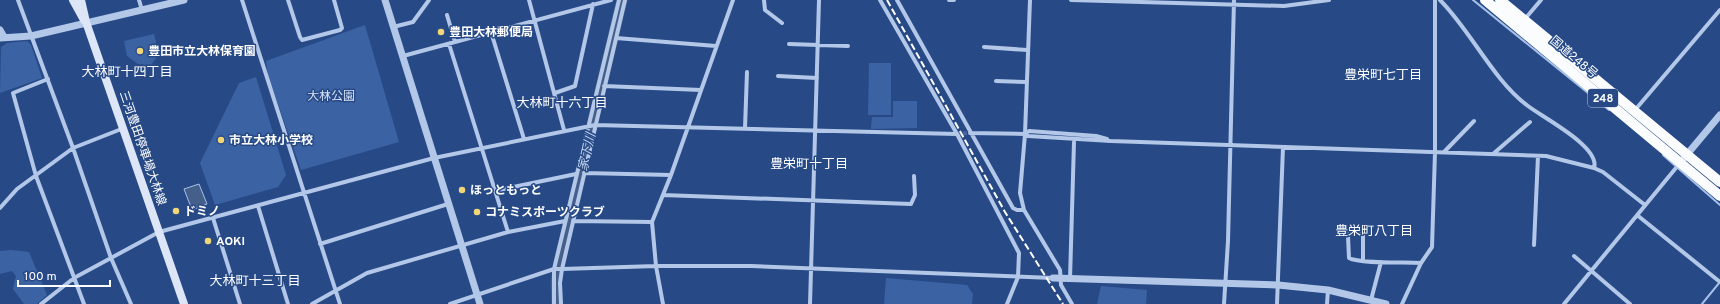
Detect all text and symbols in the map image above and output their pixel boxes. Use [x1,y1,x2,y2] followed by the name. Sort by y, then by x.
[449,25,533,41] place label: 豊田大林郵便局
[436,27,446,37] marker: 豊田大林郵便局
[1546,33,1601,83] street label: 国道248号
[148,44,256,60] place label: 豊田市立大林保育園
[135,46,145,56] marker: 豊田市立大林保育園
[81,65,173,81] district label: 大林町十四丁目
[1344,68,1422,84] district label: 豊栄町七丁目
[115,89,169,208] street label: 三河豊田停車場大林線
[307,89,355,105] park label: 大林公園
[1588,89,1618,107] road number: 248
[516,96,608,112] district label: 大林町十六丁目
[576,130,601,173] water label: 家下川
[229,133,313,149] place label: 市立大林小学校
[216,135,226,145] marker: 市立大林小学校
[770,157,848,173] district label: 豊栄町十丁目
[470,183,542,199] place label: ほっともっと
[457,185,467,195] marker: ほっともっと
[184,204,220,220] place label: ドミノ
[485,205,605,221] place label: コナミスポーツクラブ
[171,206,181,216] marker: ドミノ
[472,207,482,217] marker: コナミスポーツクラブ
[1335,224,1413,240] district label: 豊栄町八丁目
[216,234,245,250] place label: AOKI
[203,236,213,246] marker: AOKI
[18,262,110,288] scale bar
[24,269,57,285] text: 100 m
[209,274,301,290] district label: 大林町十三丁目

